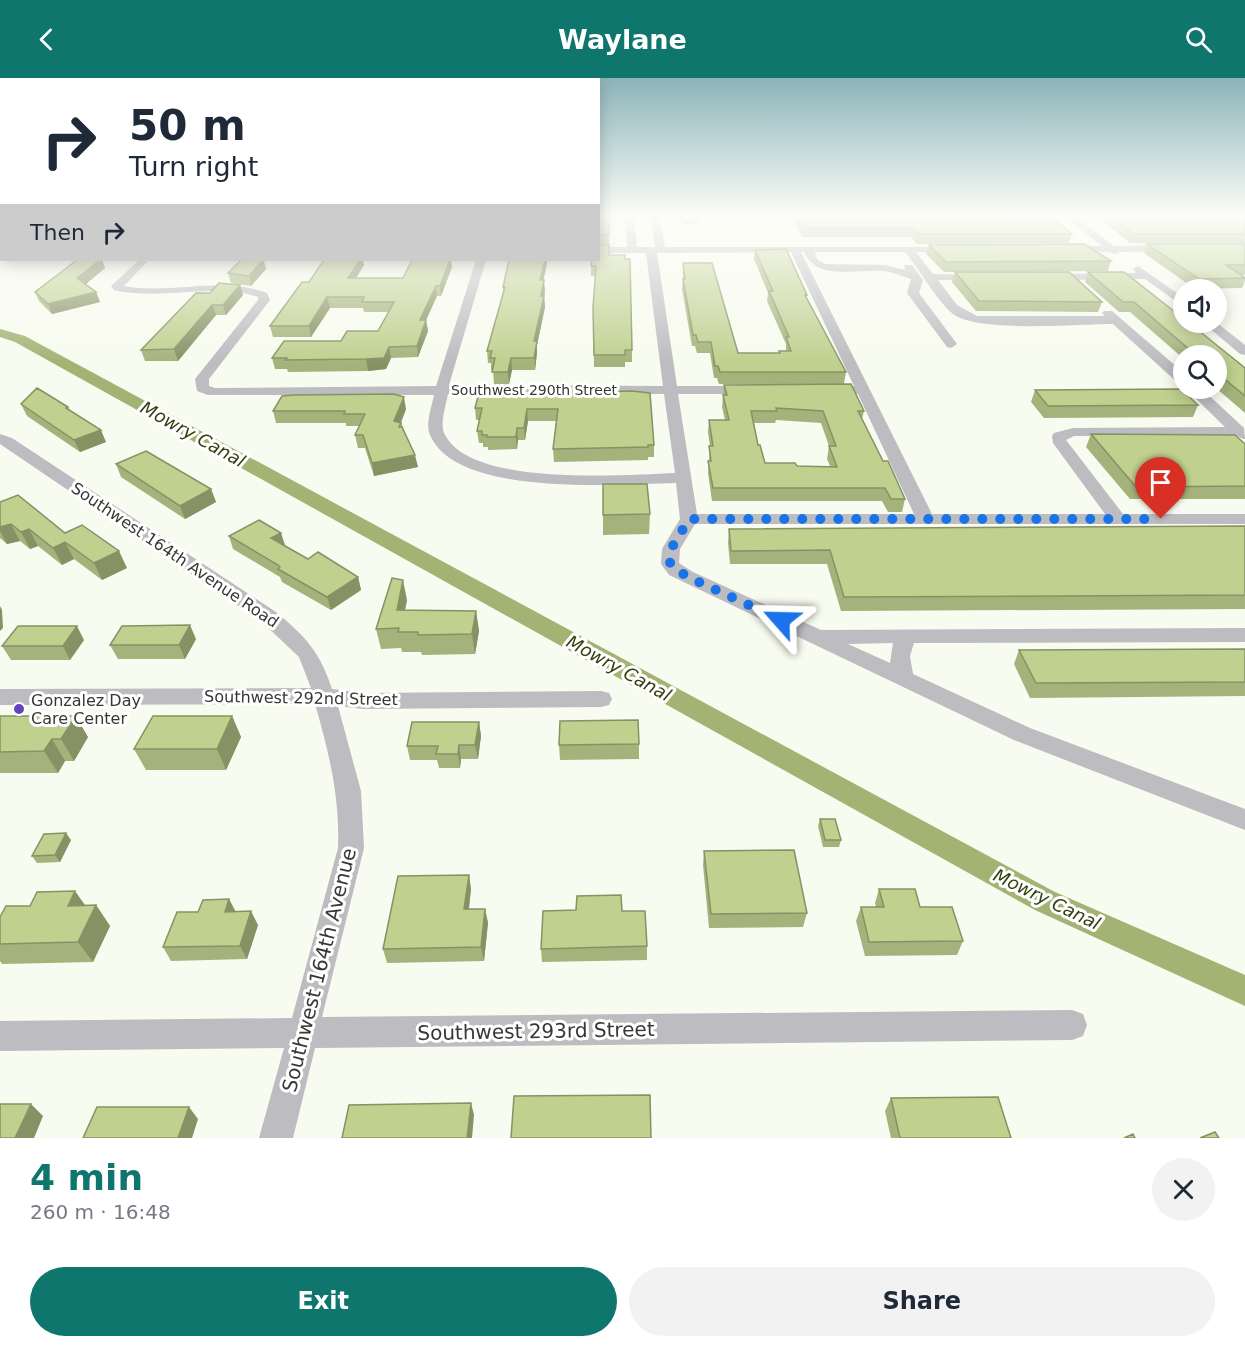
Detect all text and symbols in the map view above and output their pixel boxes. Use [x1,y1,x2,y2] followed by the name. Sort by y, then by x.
[30,23,63,56] icon: back
[1182,23,1215,56] icon: search
[558,24,687,55] text: Waylane
[129,101,246,150] text: 50 m
[30,102,108,180] icon: right
[129,151,258,182] text: Turn right
[97,216,130,249] icon: right
[30,220,85,245] text: Then
[1173,279,1227,399] map controls
[1173,279,1227,333] button: sound
[1173,345,1227,399] button: search
[451,382,618,398] street label: Southwest 290th Street
[137,397,249,471] water label: Mowry Canal
[1135,457,1186,519] pin
[1144,466,1177,499] icon: arrive
[68,478,282,632] street label: Southwest 164th Avenue Road
[749,588,813,652] position arrow
[563,631,675,705] water label: Mowry Canal
[204,687,398,709] street label: Southwest 292nd Street
[31,691,141,728] place label: Gonzalez Day Care Center
[12,702,26,716] marker: Gonzalez Day Care Center
[277,845,361,1095] street label: Southwest 164th Avenue
[990,864,1104,934] water label: Mowry Canal
[417,1017,655,1045] street label: Southwest 293rd Street
[30,1157,143,1198] text: 4 min
[1152,1158,1215,1221] button: close
[30,1200,171,1224] text: 260 m · 16:48
[30,1267,617,1336] button: Exit
[629,1267,1215,1336] button: Share

